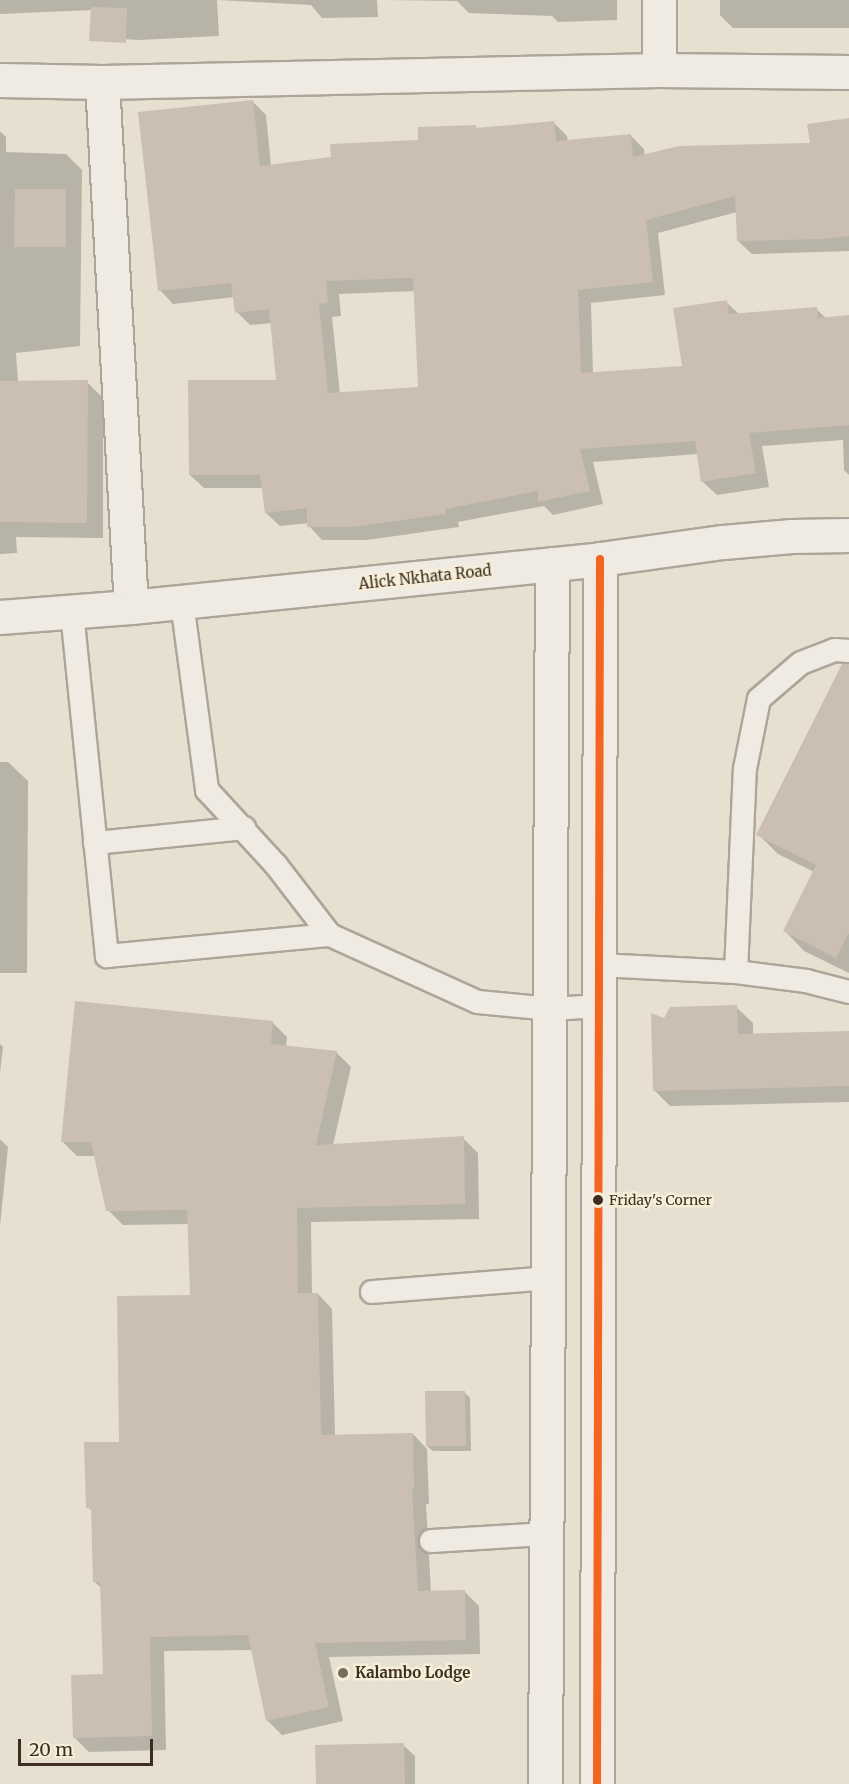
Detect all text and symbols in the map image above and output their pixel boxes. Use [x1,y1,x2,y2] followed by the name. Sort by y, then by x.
[358,561,492,593] street label: Alick Nkhata Road
[609,1192,712,1208] place label: Friday's Corner
[592,1194,604,1206] marker: Friday's Corner
[355,1664,470,1682] place label: Kalambo Lodge
[336,1666,350,1680] marker: Kalambo Lodge
[21,1727,156,1765] scale bar
[29,1738,73,1761] text: 20 m

